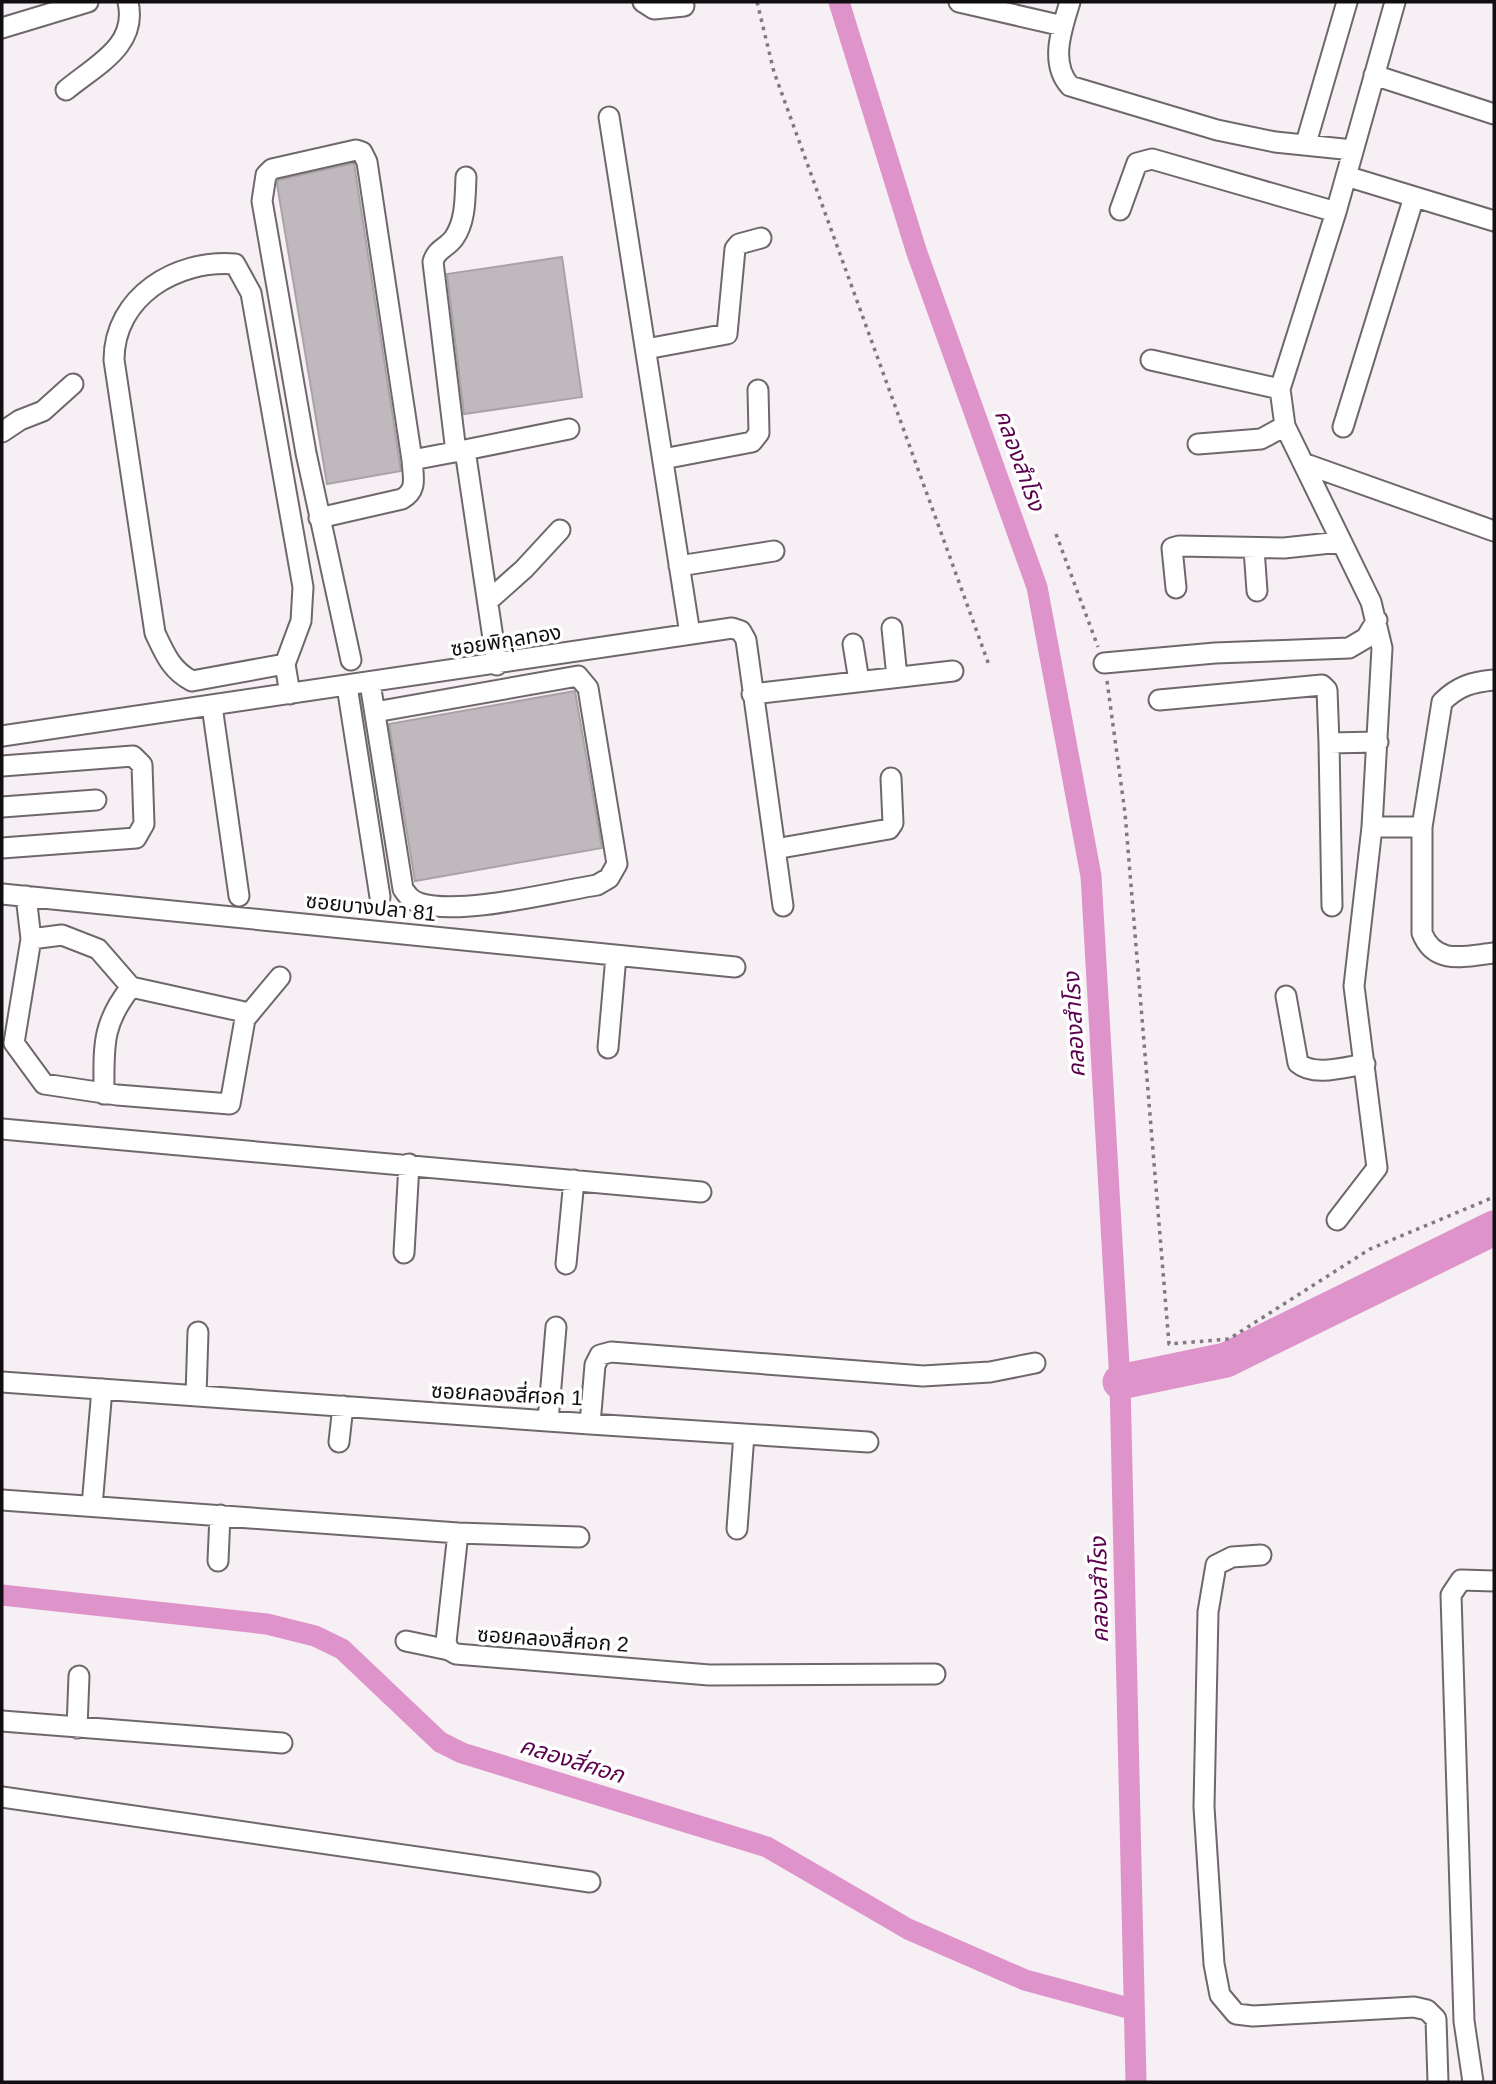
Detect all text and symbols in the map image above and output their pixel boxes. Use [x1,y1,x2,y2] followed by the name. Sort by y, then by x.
[990,406,1051,516] water label: คลองสำโรง
[449,620,563,662] street label: ซอยพิกุลทอง
[305,889,437,925] street label: ซอยบางปลา 81
[1058,970,1090,1078] water label: คลองสำโรง
[431,1376,584,1409] street label: ซอยคลองสี่ศอก 1
[1085,1535,1113,1643] water label: คลองสำโรง
[476,1619,630,1656] street label: ซอยคลองสี่ศอก 2
[517,1729,629,1788] water label: คลองสี่ศอก

